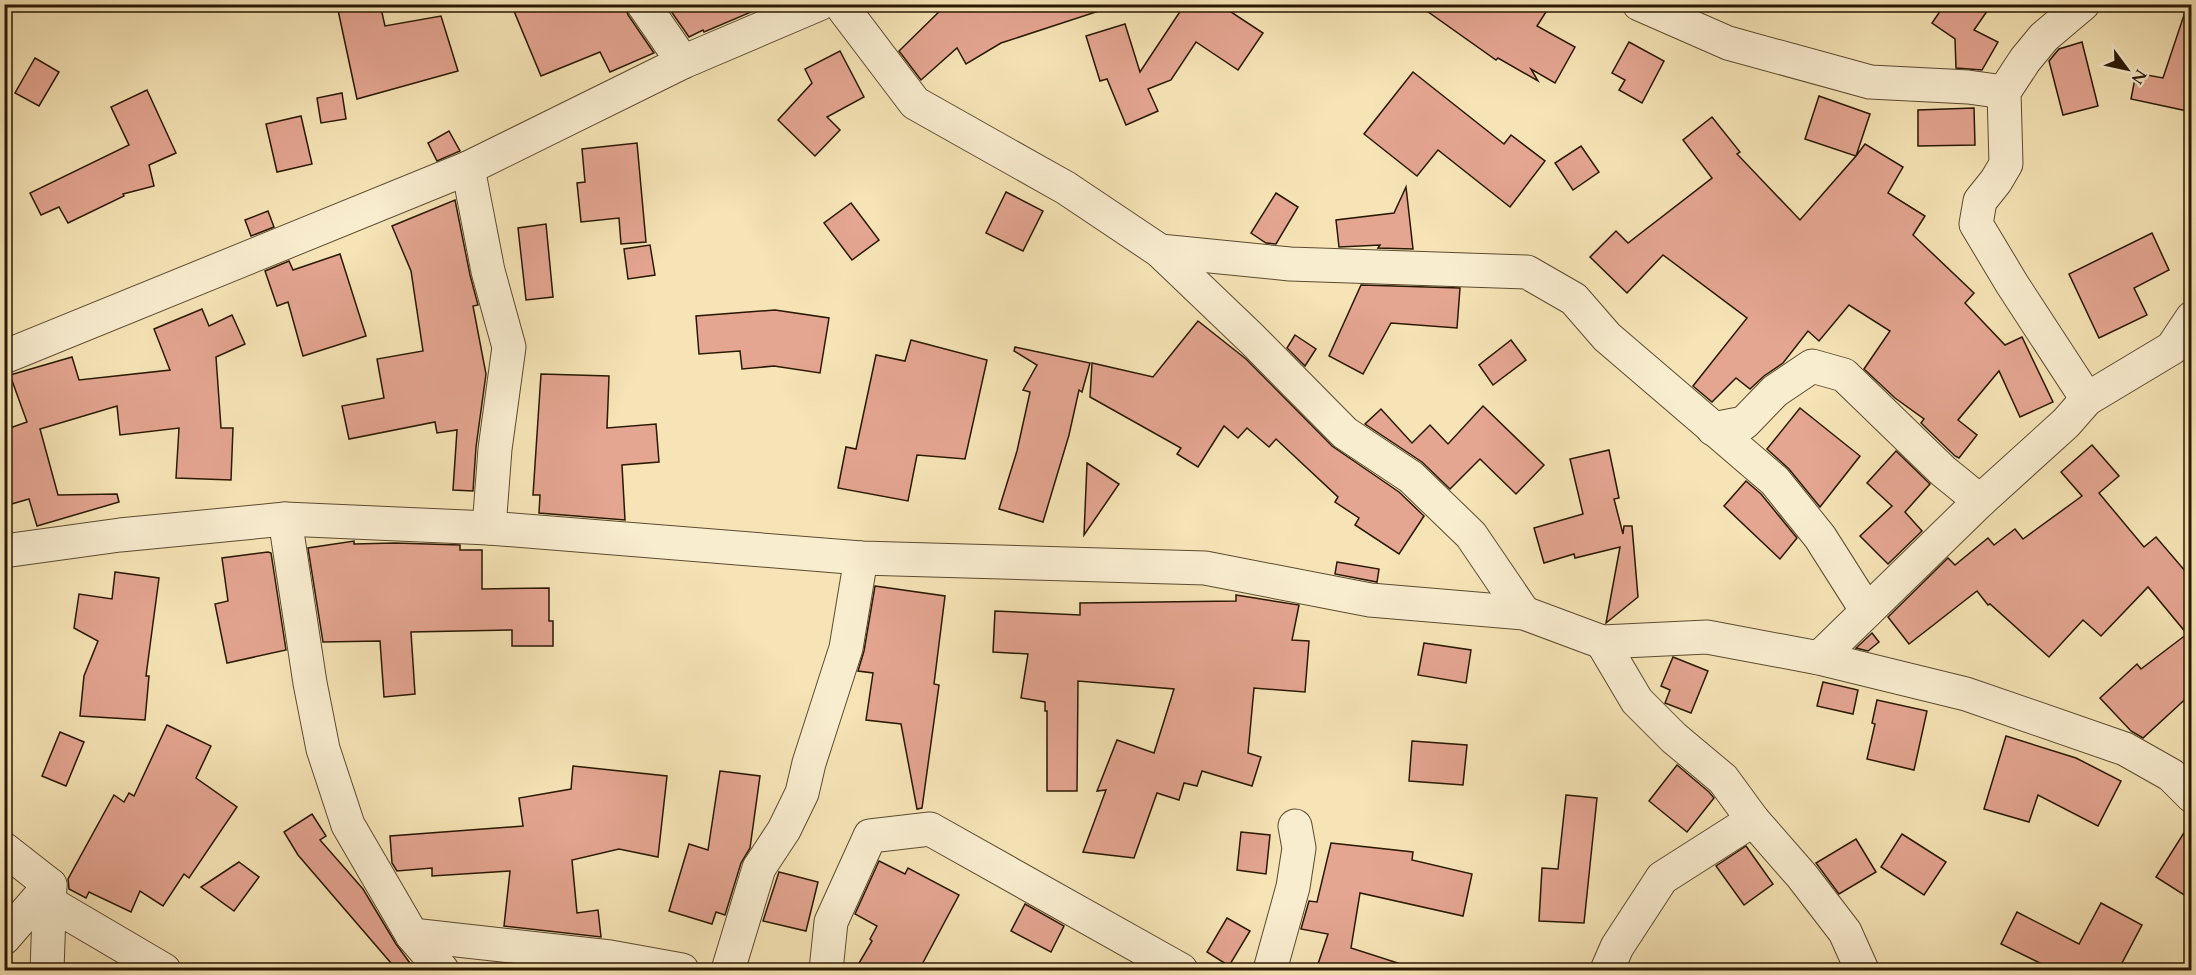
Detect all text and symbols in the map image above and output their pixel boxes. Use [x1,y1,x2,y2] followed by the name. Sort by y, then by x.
[2097,39,2157,99] north arrow
[2126,65,2152,89] text: N

